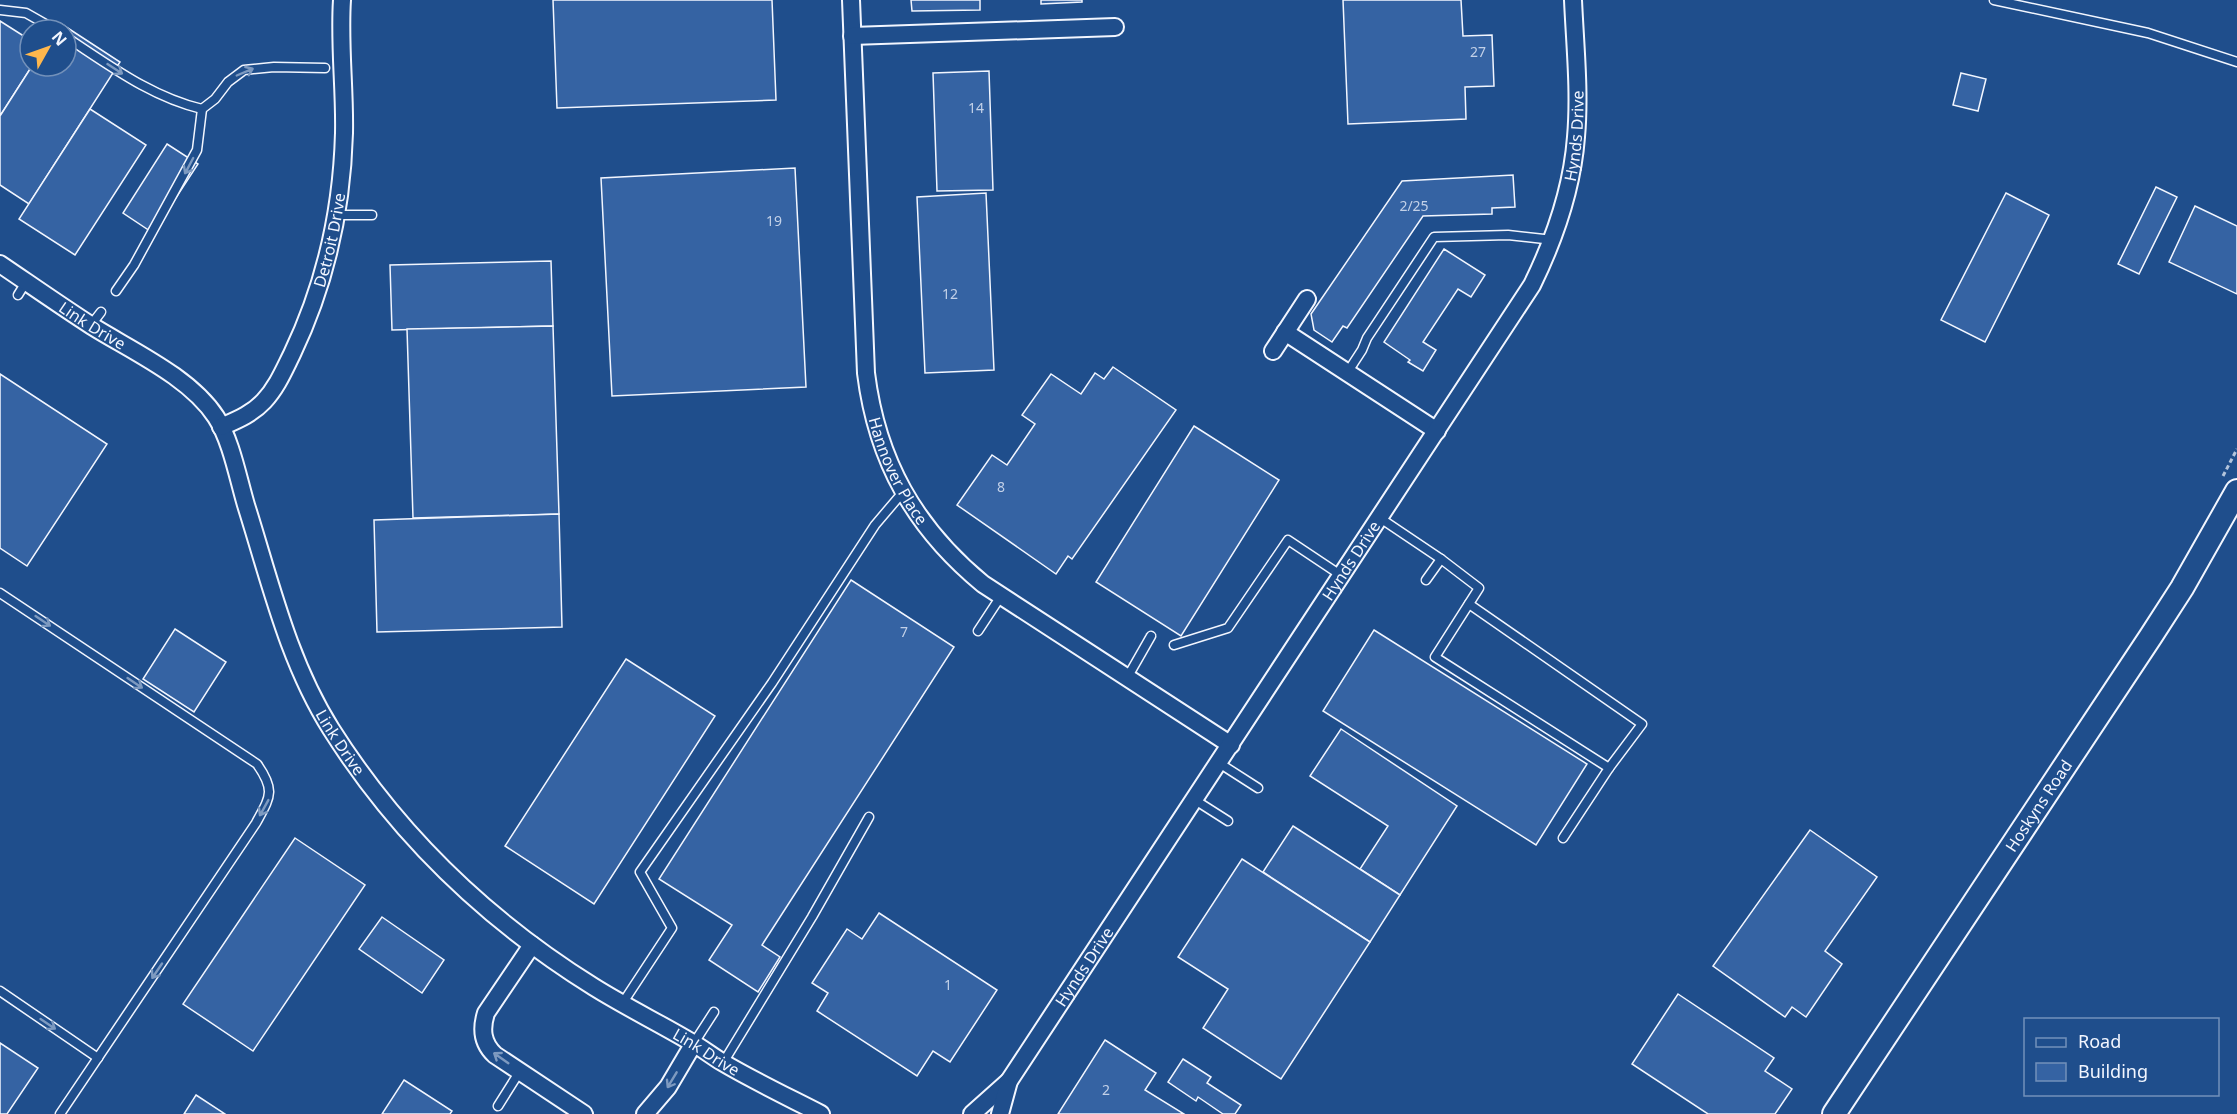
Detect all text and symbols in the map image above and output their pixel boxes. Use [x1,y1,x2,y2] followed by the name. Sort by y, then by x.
[18,18,78,78] north arrow
[47,26,72,50] text: N
[1470,42,1486,61] house number: 27
[106,63,123,75] one-way arrow
[236,66,254,77] one-way arrow
[1559,90,1589,183] street label: Hynds Drive
[968,98,984,117] house number: 14
[183,156,194,174] one-way arrow
[308,191,350,290] street label: Detroit Drive
[1399,196,1429,215] house number: 2/25
[766,211,782,230] house number: 19
[942,284,958,303] house number: 12
[55,296,130,354] street label: Link Drive
[864,414,933,529] street label: Hannover Place
[997,477,1005,496] house number: 8
[1317,516,1385,605] street label: Hynds Drive
[35,615,52,628] one-way arrow
[900,622,908,641] house number: 7
[127,677,143,689] one-way arrow
[311,705,370,780] street label: Link Drive
[2000,755,2077,856] street label: Hoskyns Road
[258,799,270,816] one-way arrow
[1050,923,1118,1011] street label: Hynds Drive
[151,962,163,979] one-way arrow
[944,975,952,994] house number: 1
[40,1018,56,1030] one-way arrow
[2024,1018,2219,1096] legend
[669,1023,744,1081] street label: Link Drive
[2078,1029,2121,1053] text: Road
[493,1052,509,1064] one-way arrow
[2078,1059,2148,1083] text: Building
[665,1071,677,1088] one-way arrow
[1102,1080,1110,1099] house number: 2

